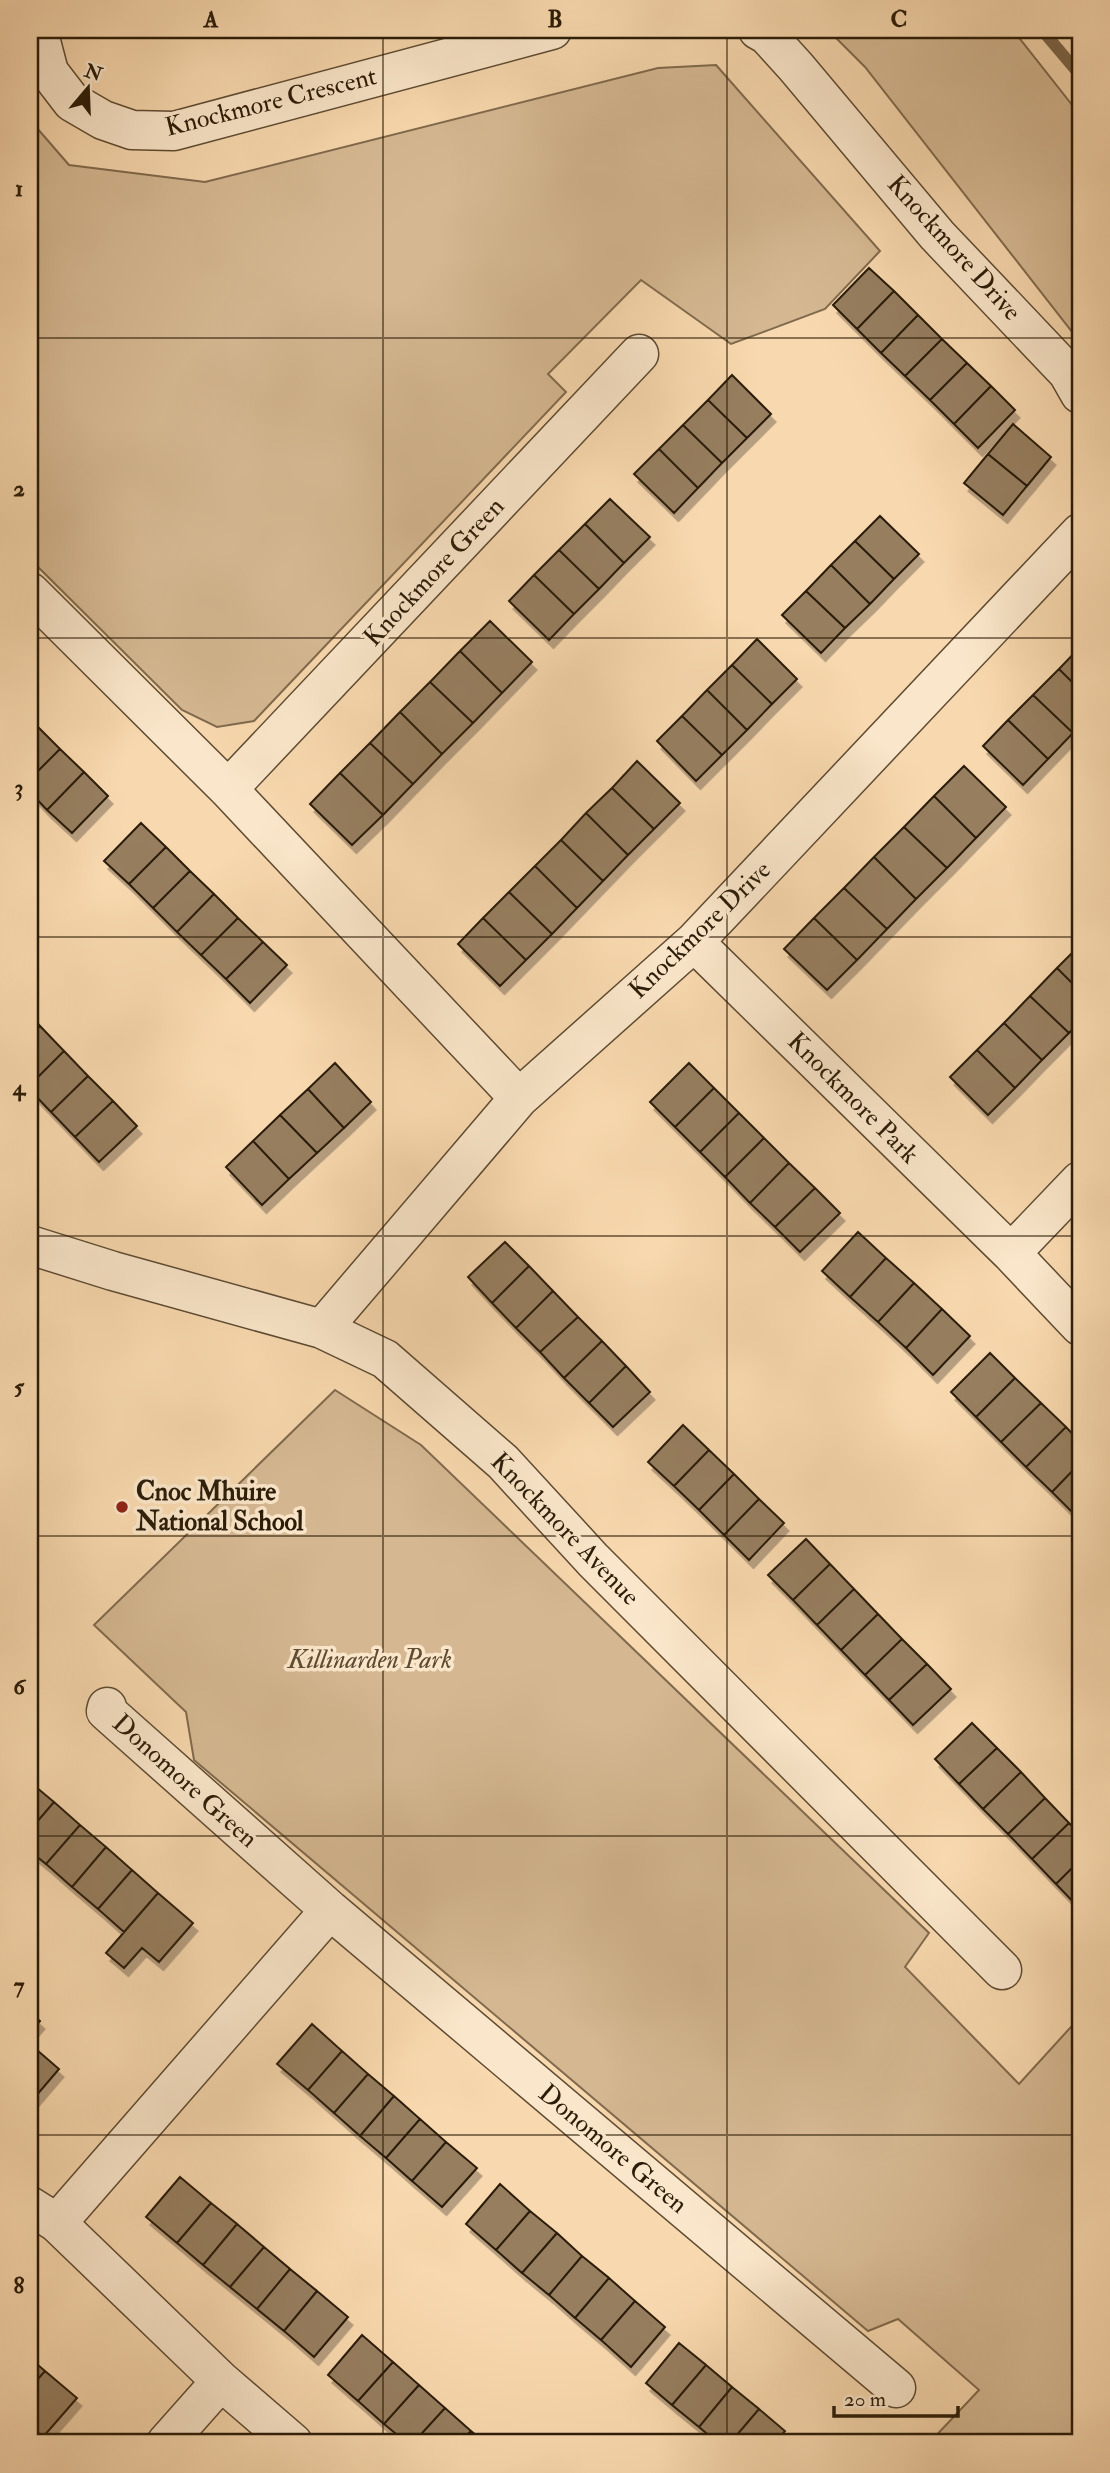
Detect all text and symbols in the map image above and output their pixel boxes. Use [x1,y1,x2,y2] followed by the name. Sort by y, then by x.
[203,5,219,34] text: A
[547,5,563,34] text: B
[891,5,907,34] text: C
[52,52,122,122] north arrow
[80,58,106,87] text: N
[162,60,380,144] street label: Knockmore Crescent
[880,169,1028,328] street label: Knockmore Drive
[15,174,23,203] text: 1
[13,474,25,503] text: 2
[357,491,511,653] street label: Knockmore Green
[15,773,23,802] text: 3
[622,854,778,1006] street label: Knockmore Drive
[781,1026,926,1171] street label: Knockmore Park
[12,1073,27,1102] text: 4
[14,1372,25,1401] text: 5
[484,1446,646,1612] street label: Knockmore Avenue
[135,1476,304,1538] place label: Cnoc Mhuire National School
[114,1499,130,1515] marker: Cnoc Mhuire National School
[286,1644,452,1676] park label: Killinarden Park
[13,1672,27,1701] text: 6
[106,1707,264,1855] street label: Donomore Green
[14,1971,25,2000] text: 7
[532,2077,694,2221] street label: Donomore Green
[14,2271,25,2300] text: 8
[834,2375,958,2419] scale bar
[844,2386,886,2413] text: 20 m

